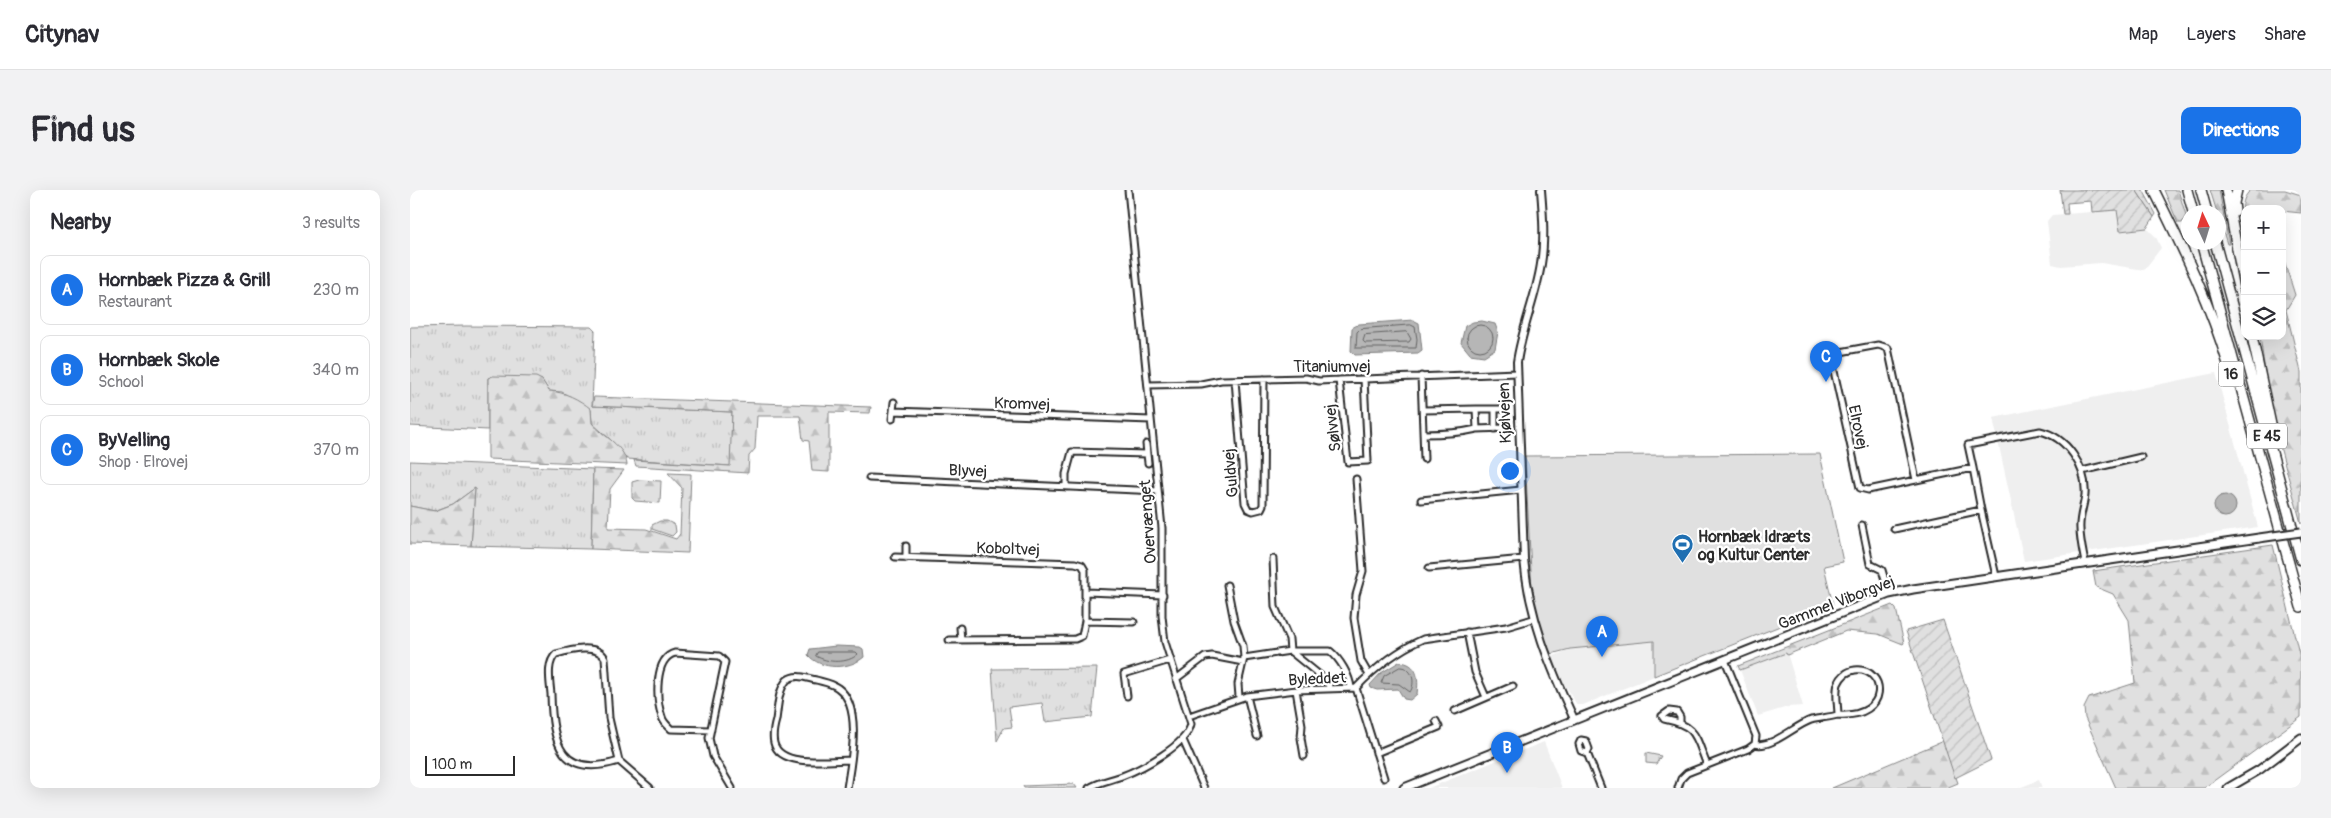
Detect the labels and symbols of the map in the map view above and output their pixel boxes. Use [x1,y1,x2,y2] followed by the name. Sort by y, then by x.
[2181,205,2226,250] north arrow
[1810,341,1842,382] pin: C
[1293,357,1371,377] street label: Titaniumvej
[2218,362,2244,386] road number: 16
[1494,382,1516,444] street label: Kjølvejen
[994,393,1050,415] street label: Kromvej
[1320,403,1346,453] street label: Sølvvej
[1844,403,1872,451] street label: Elrovej
[2247,424,2287,448] road number: E 45
[1219,448,1243,498] street label: Guldvej
[1497,458,1523,484] your location
[948,460,988,482] street label: Blyvej
[1135,479,1161,565] street label: Overvænget
[1697,527,1811,565] place label: Hornbæk Idræts og Kultur Center
[1670,533,1694,564] sports icon: Hornbæk Idræts og Kultur Center
[976,538,1040,560] street label: Koboltvej
[1775,572,1897,634] street label: Gammel Viborgvej
[1586,616,1618,657] pin: A
[1288,667,1347,690] street label: Byleddet
[1491,732,1523,773] pin: B
[425,753,515,776] scale bar

